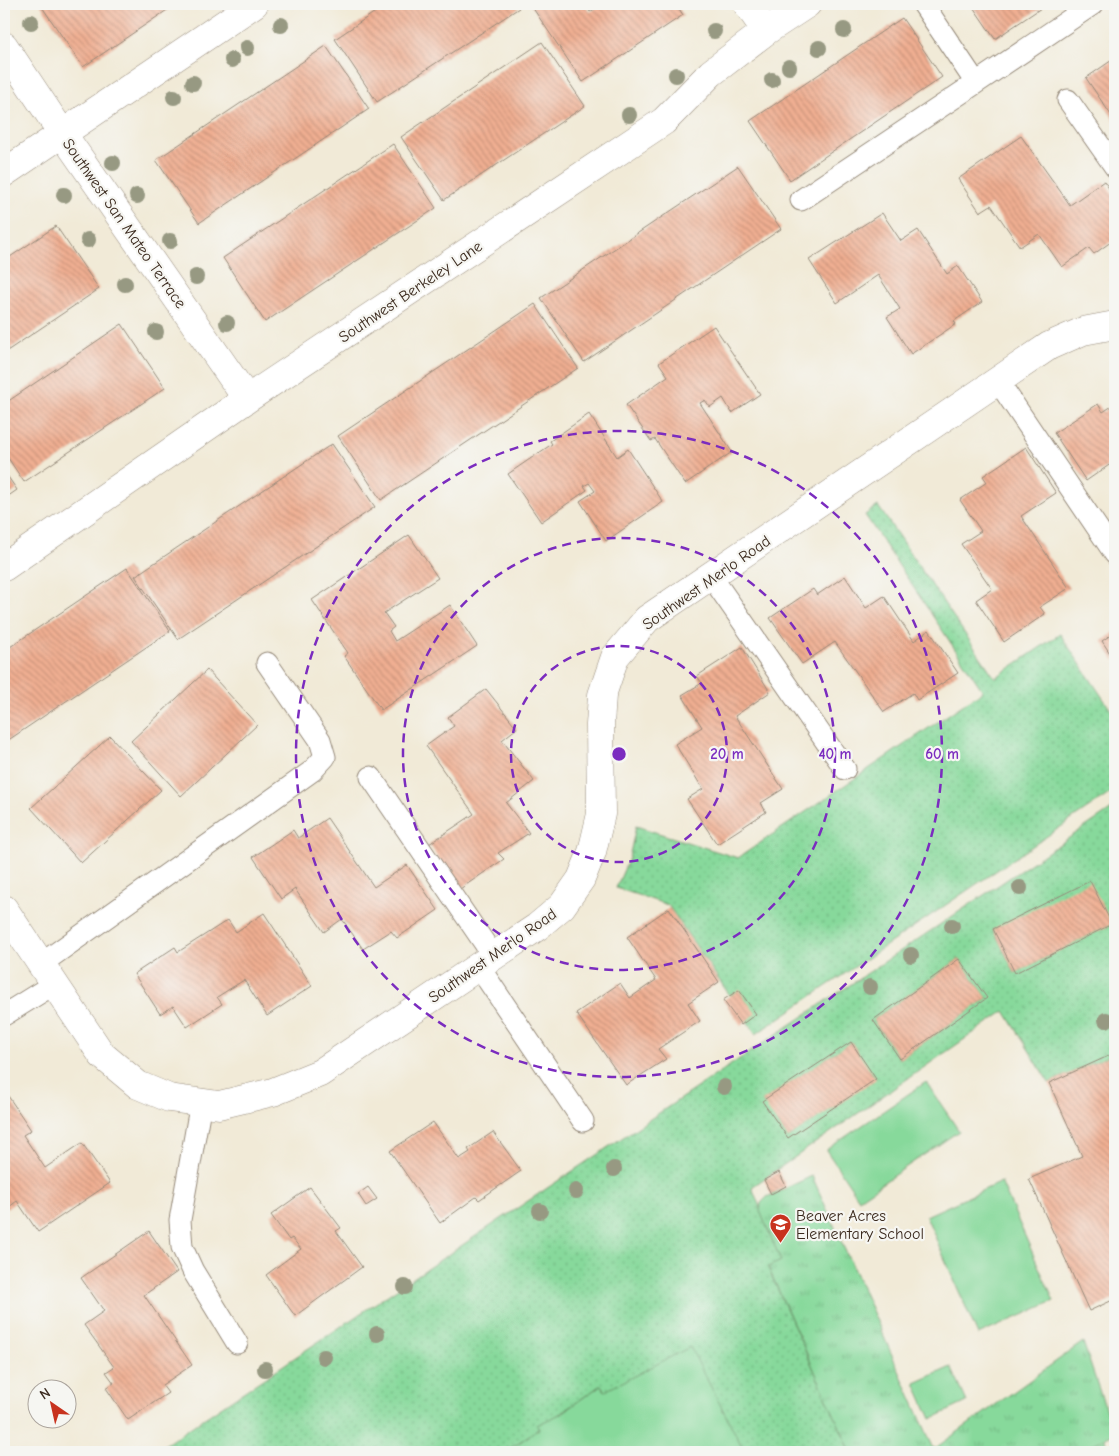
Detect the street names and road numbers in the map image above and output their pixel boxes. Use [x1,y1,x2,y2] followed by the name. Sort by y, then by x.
[59,135,190,312] street label: Southwest San Mateo Terrace
[335,237,486,347] street label: Southwest Berkeley Lane
[639,532,774,634] street label: Southwest Merlo Road
[425,905,560,1007] street label: Southwest Merlo Road

